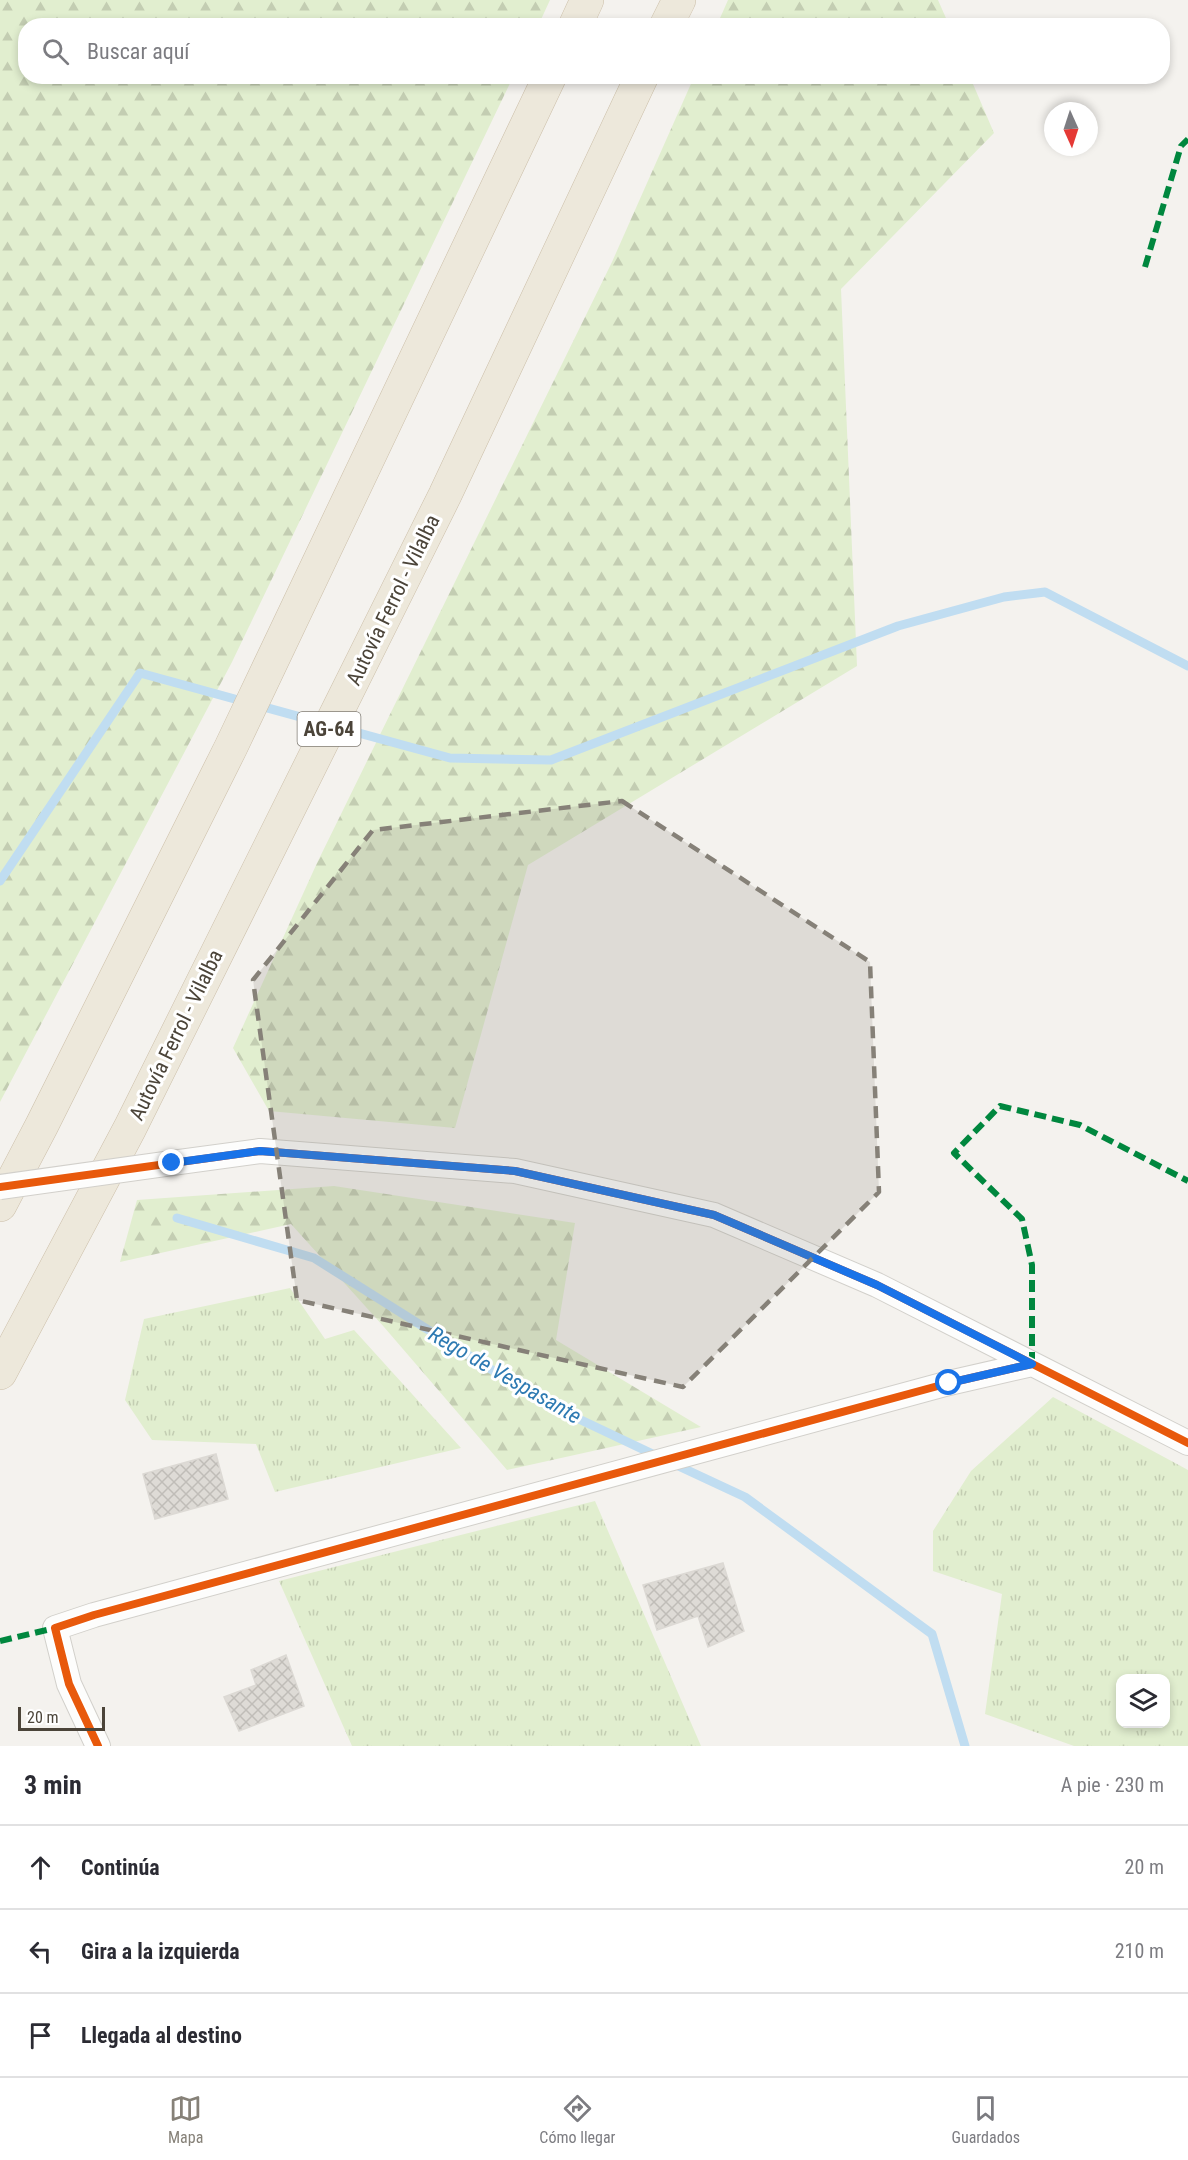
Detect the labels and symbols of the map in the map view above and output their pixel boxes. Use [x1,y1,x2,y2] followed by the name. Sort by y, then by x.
[1044,102,1098,156] north arrow
[341,511,445,689] street label: Autovía Ferrol - Vilalba
[298,712,360,746] road number: AG-64
[124,946,228,1124] street label: Autovía Ferrol - Vilalba
[158,1149,184,1175] route end
[424,1321,586,1429] water label: Rego de Vespasante
[935,1369,961,1395] route start
[18,1704,105,1732] scale bar

